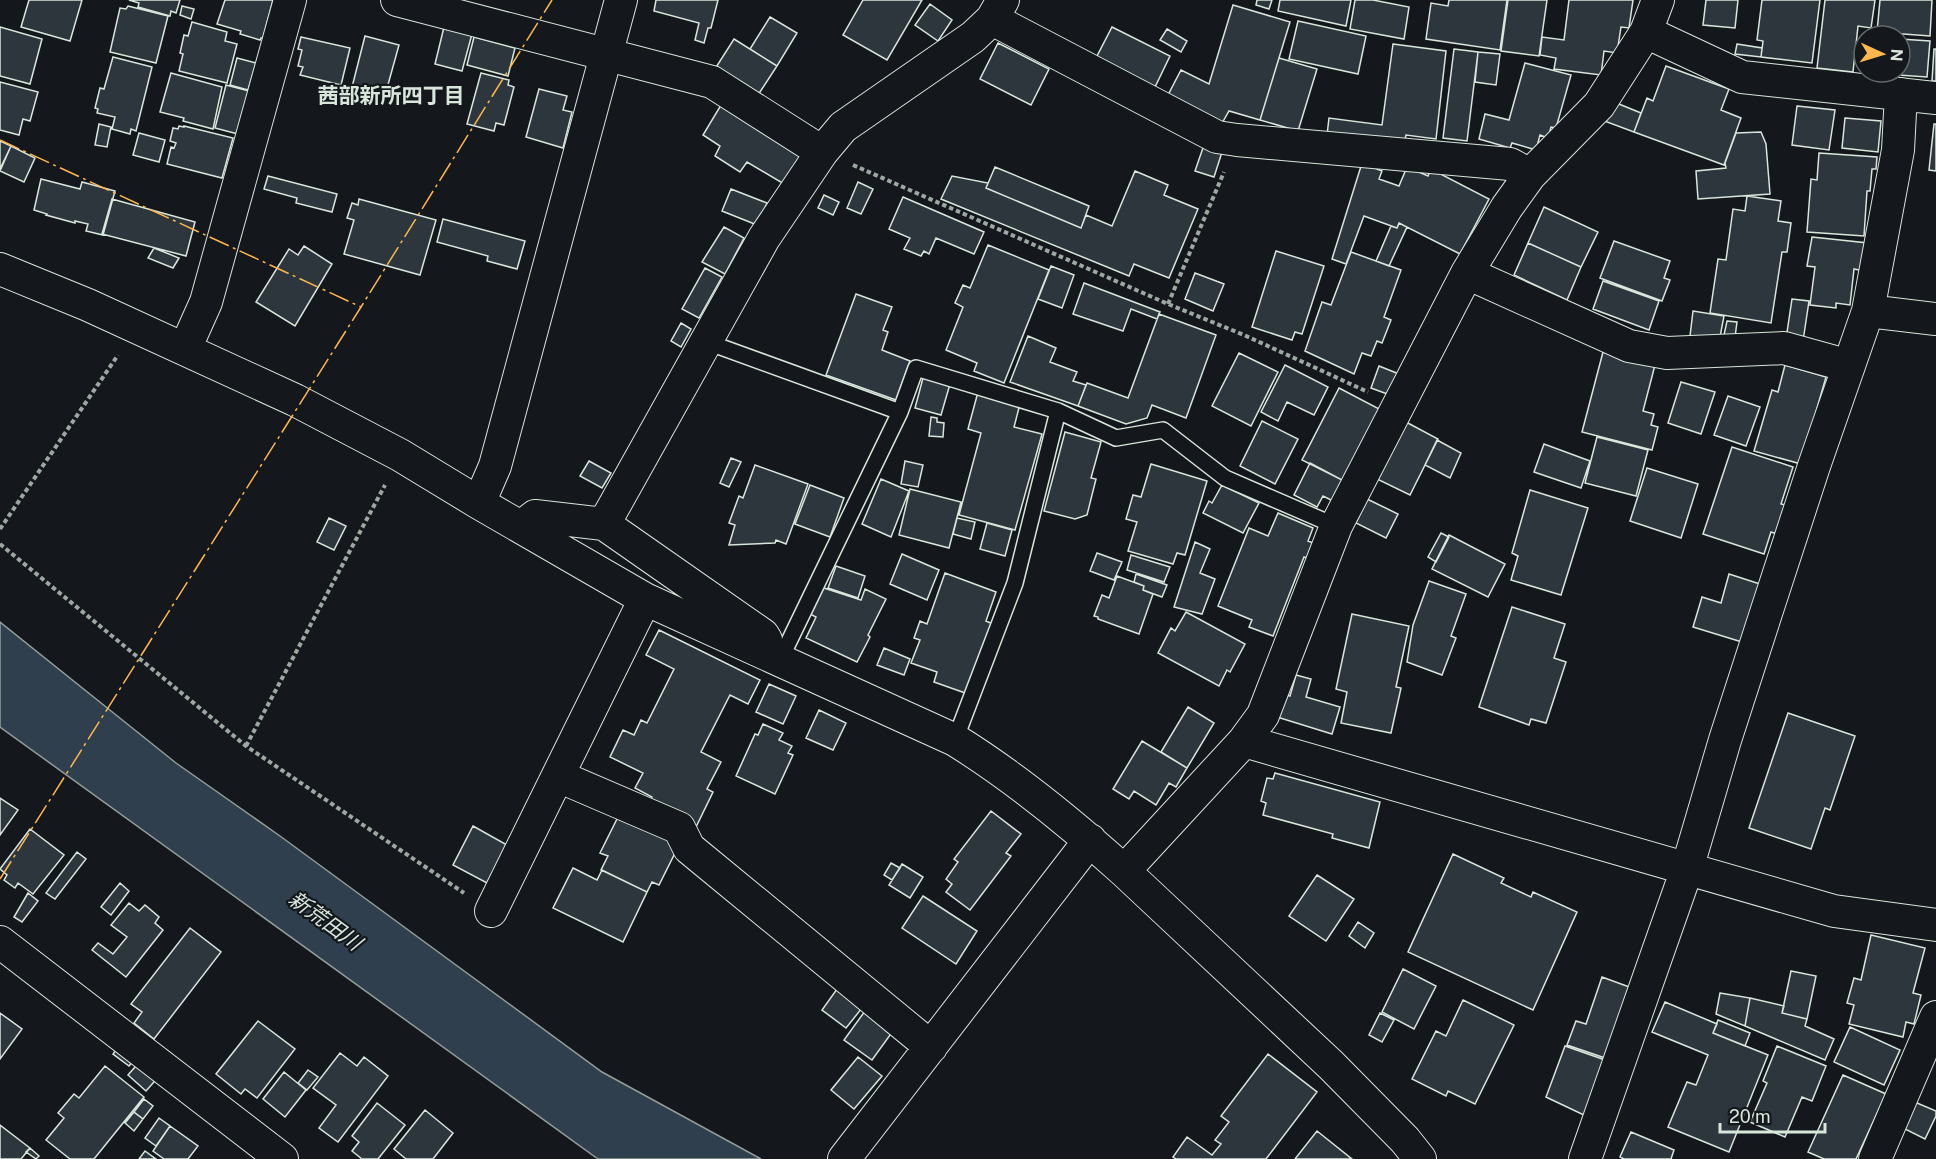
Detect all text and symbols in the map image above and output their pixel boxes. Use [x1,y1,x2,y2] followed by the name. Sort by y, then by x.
[1852,24,1912,84] north arrow
[1887,48,1906,62] text: N
[318,83,465,108] district label: 茜部新所四丁目
[284,886,368,957] water label: 新荒田川
[1720,1096,1825,1134] scale bar
[1729,1106,1771,1127] text: 20 m

